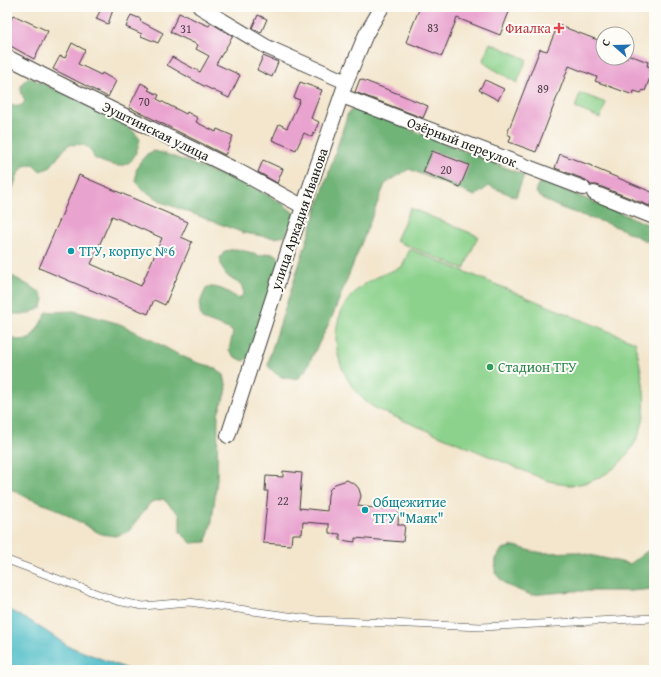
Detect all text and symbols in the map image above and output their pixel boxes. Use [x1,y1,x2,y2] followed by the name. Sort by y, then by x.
[505,18,551,38] place label: Фиалка
[427,19,439,36] house number: 83
[180,20,192,37] house number: 31
[554,23,564,33] marker: Фиалка
[595,26,635,66] north arrow
[597,37,614,48] text: С
[537,80,549,97] house number: 89
[138,93,150,110] house number: 70
[99,96,213,166] street label: Эуштинская улица
[404,112,520,172] street label: Озёрный переулок
[265,145,333,294] street label: улица Аркадия Иванова
[440,161,452,178] house number: 20
[79,241,175,261] place label: ТГУ, корпус №6
[66,246,76,256] marker: ТГУ, корпус №6
[498,357,577,377] place label: Стадион ТГУ
[485,362,495,372] marker: Стадион ТГУ
[277,492,289,509] house number: 22
[373,492,447,528] place label: Общежитие ТГУ "Маяк"
[360,505,370,515] marker: Общежитие ТГУ "Маяк"

